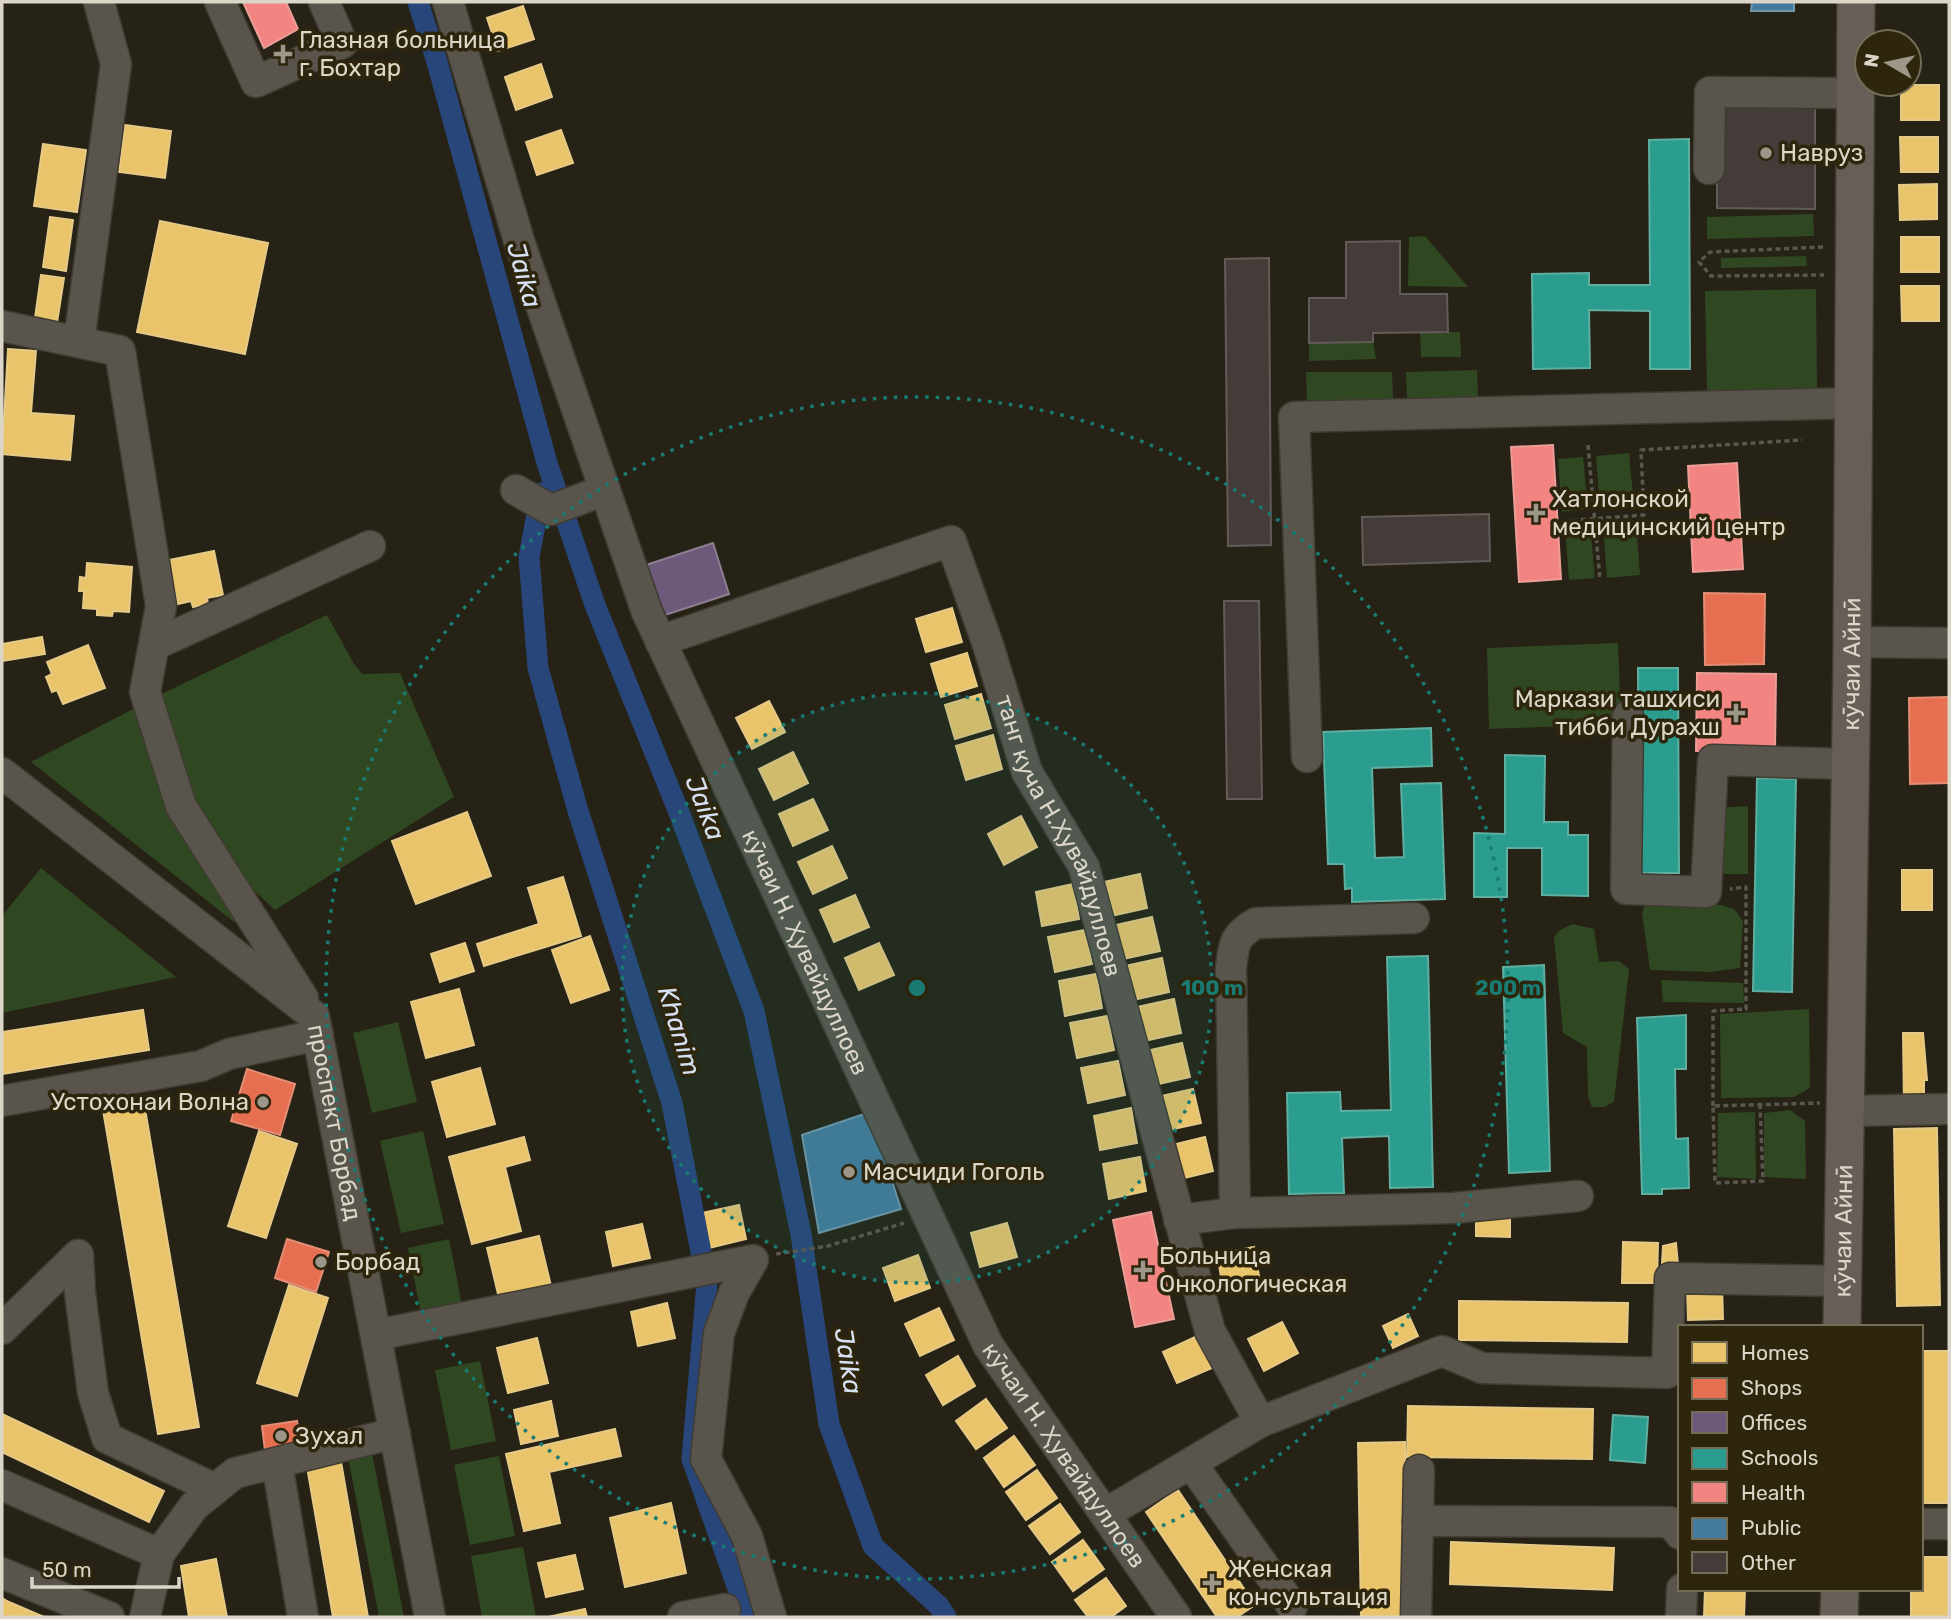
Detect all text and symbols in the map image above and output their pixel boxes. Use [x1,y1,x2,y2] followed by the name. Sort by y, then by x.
[299,26,506,82] place label: Глазная больница г. Бохтар
[1853,28,1923,98] north arrow
[273,44,293,64] marker: Глазная больница г. Бохтар
[1859,52,1884,69] text: N
[1780,139,1863,167] place label: Навруз
[1758,145,1774,161] marker: Навруз
[500,239,548,311] water label: Jaika
[1552,485,1786,541] place label: Хатлонской медицинский центр
[1526,503,1546,523] marker: Хатлонской медицинский центр
[1837,598,1866,731] street label: кӯчаи Айнӣ
[1515,685,1720,741] place label: Маркази ташхиси тибби Дурахш
[990,692,1127,980] street label: танг куча Н.Ҳувайдуллоев
[1726,703,1746,723] marker: Маркази ташхиси тибби Дурахш
[679,771,731,845] water label: Jaika
[736,825,874,1080] street label: кӯчаи Н. Ҳувайдуллоев
[1181,975,1243,1000] text: 100 m
[1475,975,1541,1000] text: 200 m
[905,976,929,1000] centre of rings
[651,983,707,1079] water label: Khanim
[302,1022,367,1223] street label: проспект Борбад
[51,1088,249,1116] place label: Устохонаи Волна
[255,1094,271,1110] marker: Устохонаи Волна
[863,1158,1044,1186] place label: Масчиди Гоголь
[841,1164,857,1180] marker: Масчиди Гоголь
[1828,1164,1858,1298] street label: кӯчаи Айнӣ
[1159,1242,1347,1298] place label: Больница Онкологическая
[335,1248,420,1276] place label: Борбад
[313,1254,329,1270] marker: Борбад
[1133,1260,1153,1280] marker: Больница Онкологическая
[1678,1325,1923,1591] legend
[827,1326,869,1396] water label: Jaika
[976,1337,1152,1573] street label: кӯчаи Н. Ҳувайдуллоев
[1741,1340,1809,1365] text: Homes
[1741,1375,1802,1400] text: Shops
[1741,1410,1807,1435] text: Offices
[295,1422,363,1450] place label: Зухал
[273,1428,289,1444] marker: Зухал
[1741,1445,1818,1470] text: Schools
[1741,1480,1805,1505] text: Health
[1741,1515,1801,1540] text: Public
[32,1546,178,1590] scale bar
[1741,1550,1796,1575] text: Other
[1228,1555,1388,1611] place label: Женская консультация
[42,1557,92,1582] text: 50 m
[1202,1573,1222,1593] marker: Женская консультация

